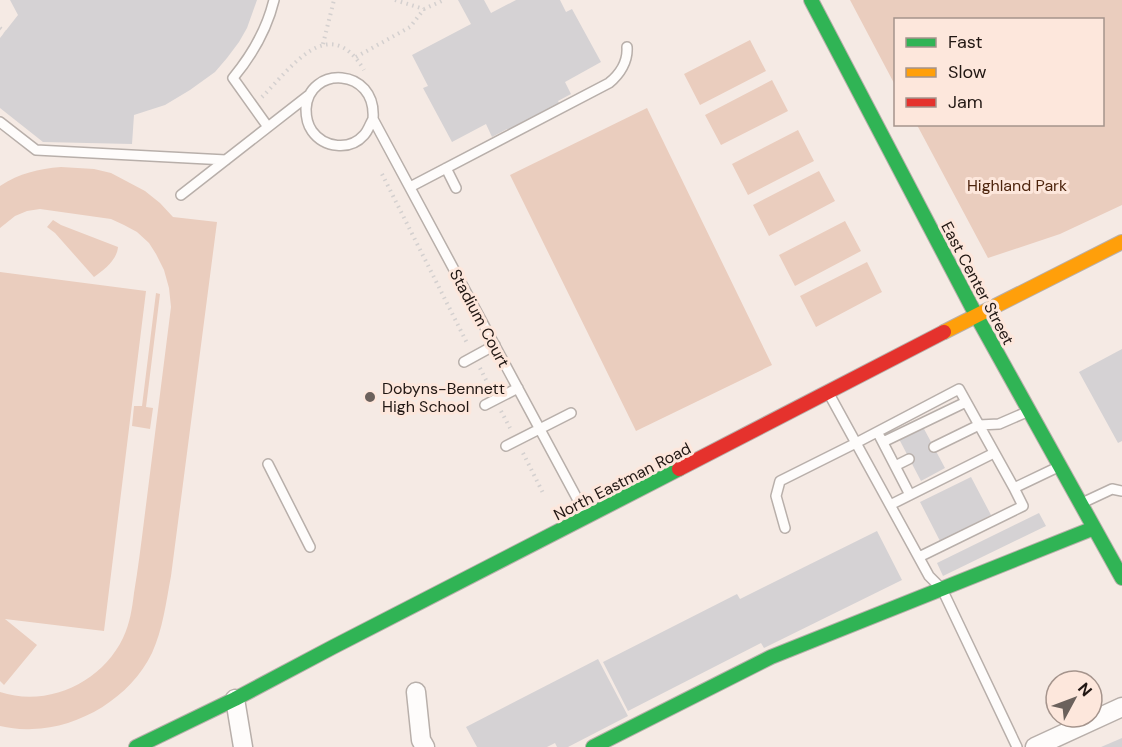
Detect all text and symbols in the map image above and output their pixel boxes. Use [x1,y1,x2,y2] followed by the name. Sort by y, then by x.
[894,18,1104,126] legend
[948,30,983,54] text: Fast
[948,60,987,84] text: Slow
[948,90,983,114] text: Jam
[967,175,1067,196] park label: Highland Park
[936,218,1019,348] street label: East Center Street
[445,266,514,371] street label: Stadium Court
[382,378,505,417] place label: Dobyns-Bennett High School
[363,390,377,404] marker: Dobyns-Bennett High School
[550,438,695,525] street label: North Eastman Road
[1044,669,1104,729] north arrow
[1073,678,1097,701] text: N

